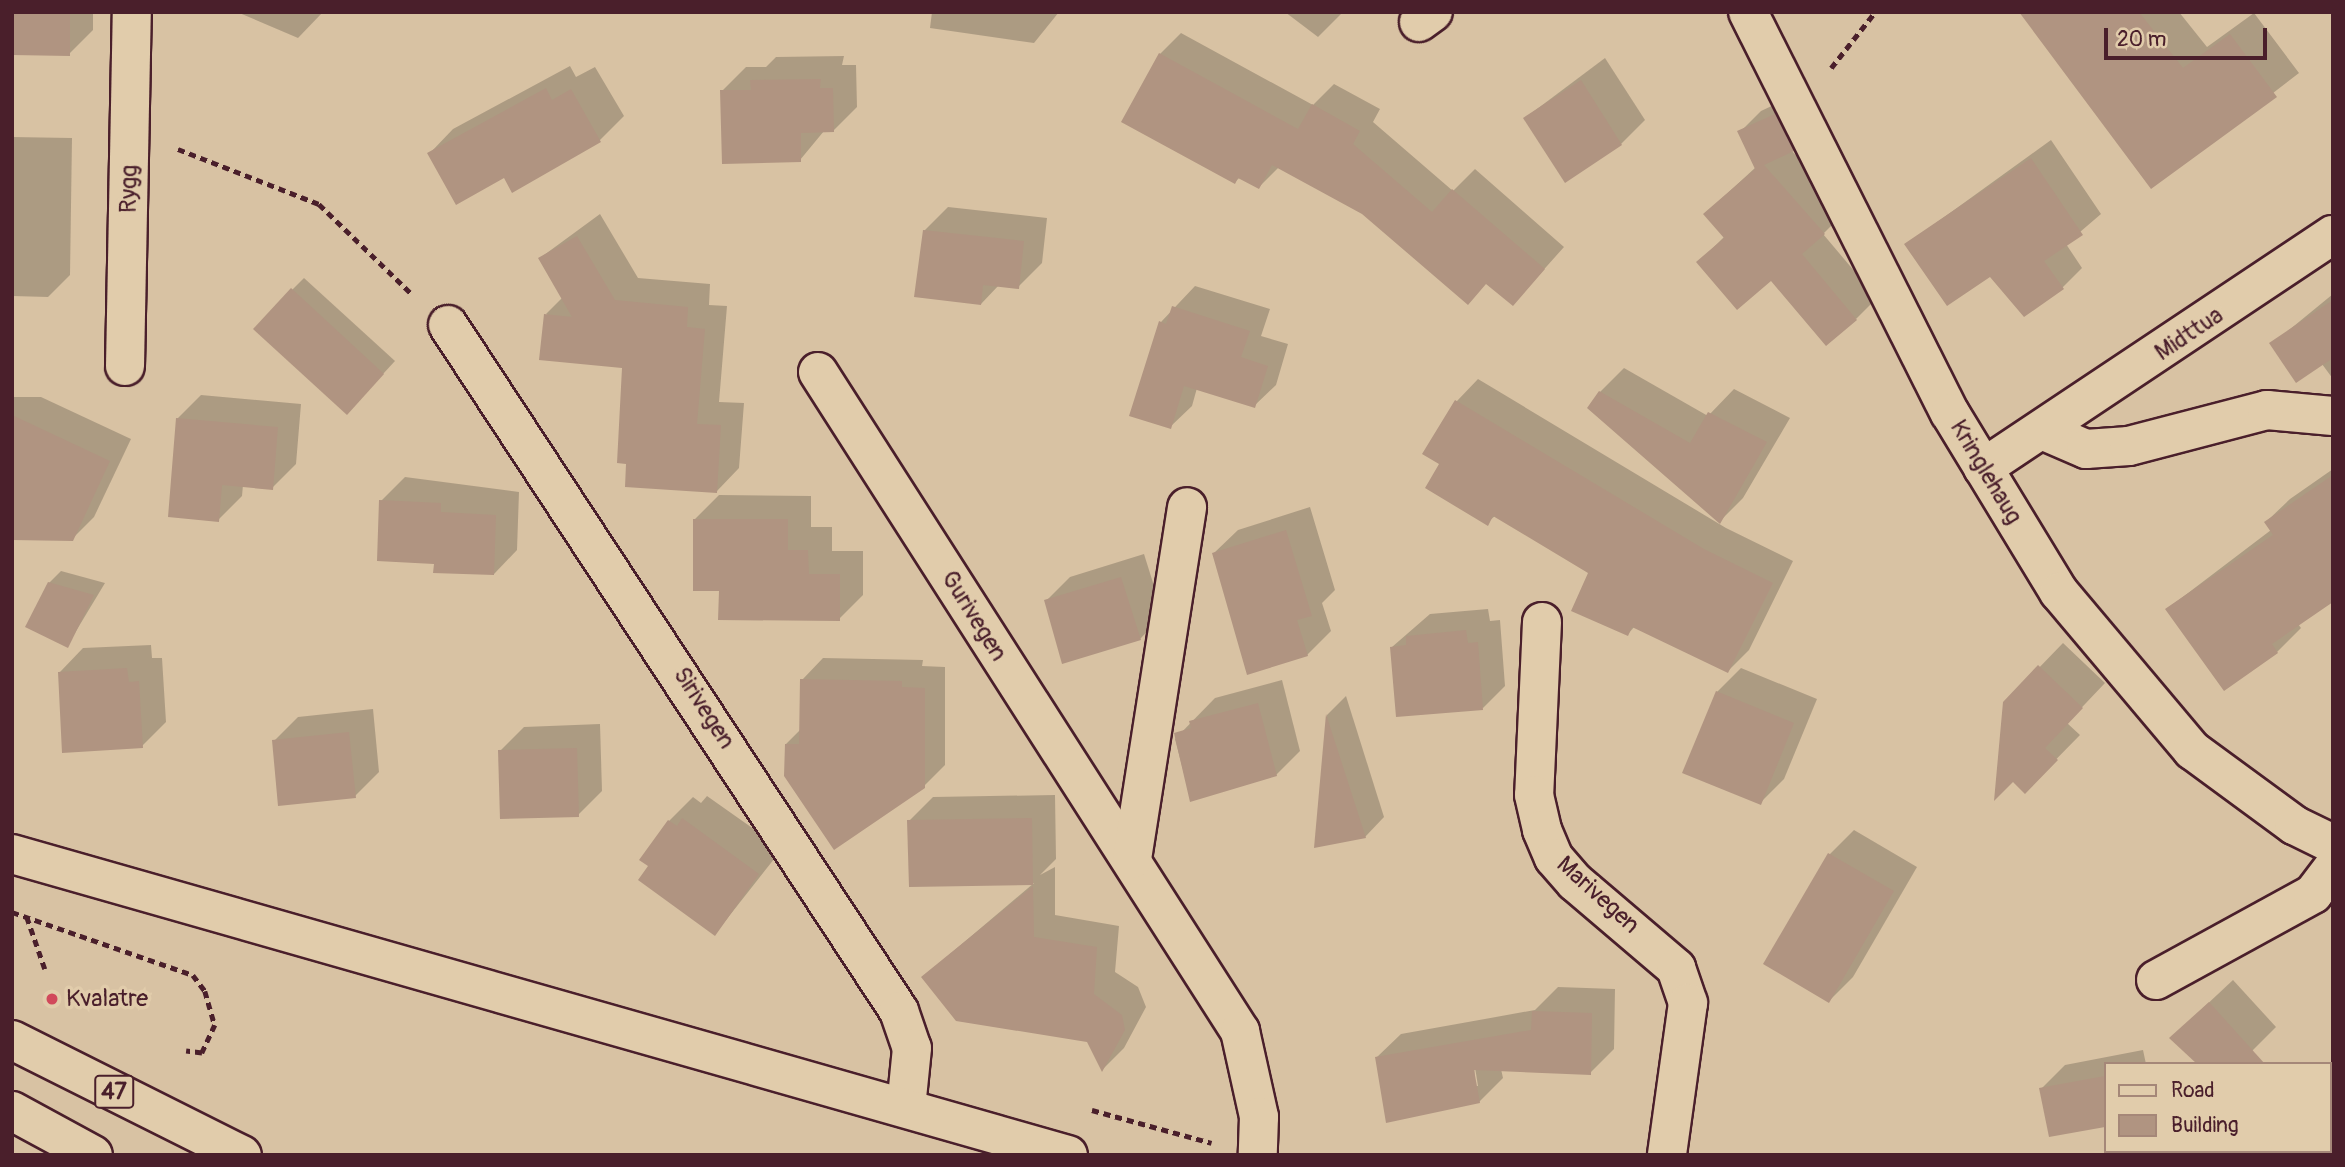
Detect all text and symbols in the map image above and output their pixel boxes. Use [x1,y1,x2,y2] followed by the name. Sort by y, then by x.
[2107,14,2270,58] scale bar
[2117,26,2166,53] text: 20 m
[114,165,144,213] street label: Rygg
[2149,301,2229,367] street label: Midttua
[1944,415,2028,529] street label: Kringlehaug
[935,565,1013,667] street label: Gurivegen
[667,662,741,754] street label: Sirivegen
[1551,850,1645,940] street label: Marivegen
[66,985,148,1013] place label: Kvalatre
[44,991,60,1007] marker: Kvalatre
[2104,1062,2331,1153] legend
[93,1072,135,1112] road number: 47
[2171,1077,2215,1104] text: Road
[2171,1112,2238,1139] text: Building

